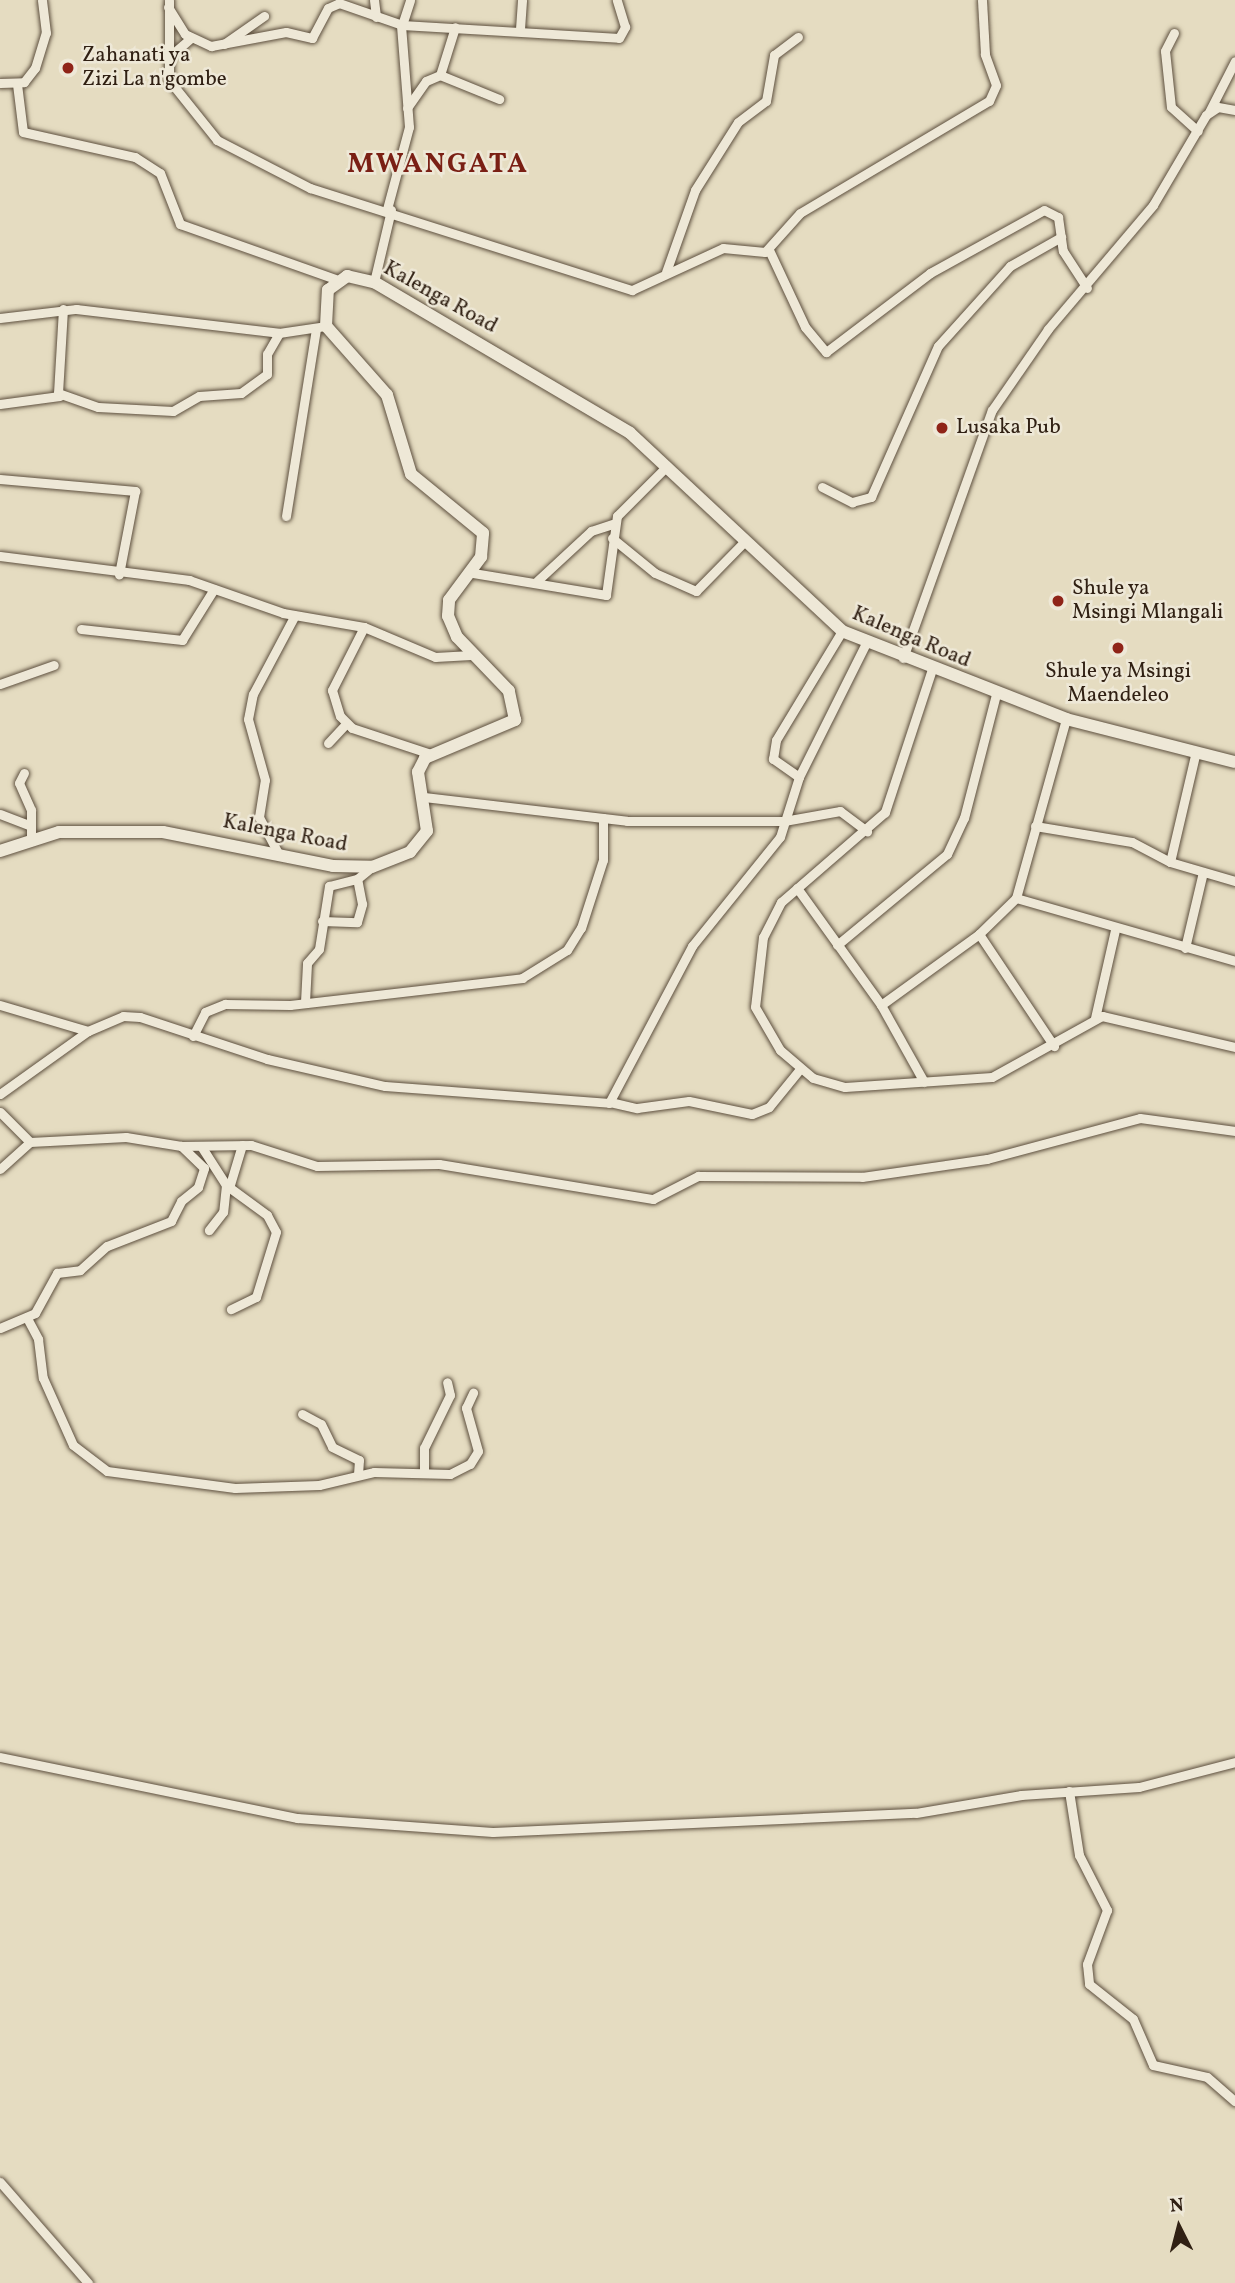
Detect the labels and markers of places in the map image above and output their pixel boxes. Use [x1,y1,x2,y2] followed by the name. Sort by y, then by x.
[82,43,227,93] place label: Zahanati ya Zizi La n'gombe
[60,60,76,76] marker: Zahanati ya Zizi La n'gombe
[956,415,1061,441] place label: Lusaka Pub
[934,420,950,436] marker: Lusaka Pub
[1072,576,1223,626] place label: Shule ya Msingi Mlangali
[1050,593,1066,609] marker: Shule ya Msingi Mlangali
[1110,640,1126,656] marker: Shule ya Msingi Maendeleo
[1045,659,1191,709] place label: Shule ya Msingi Maendeleo

